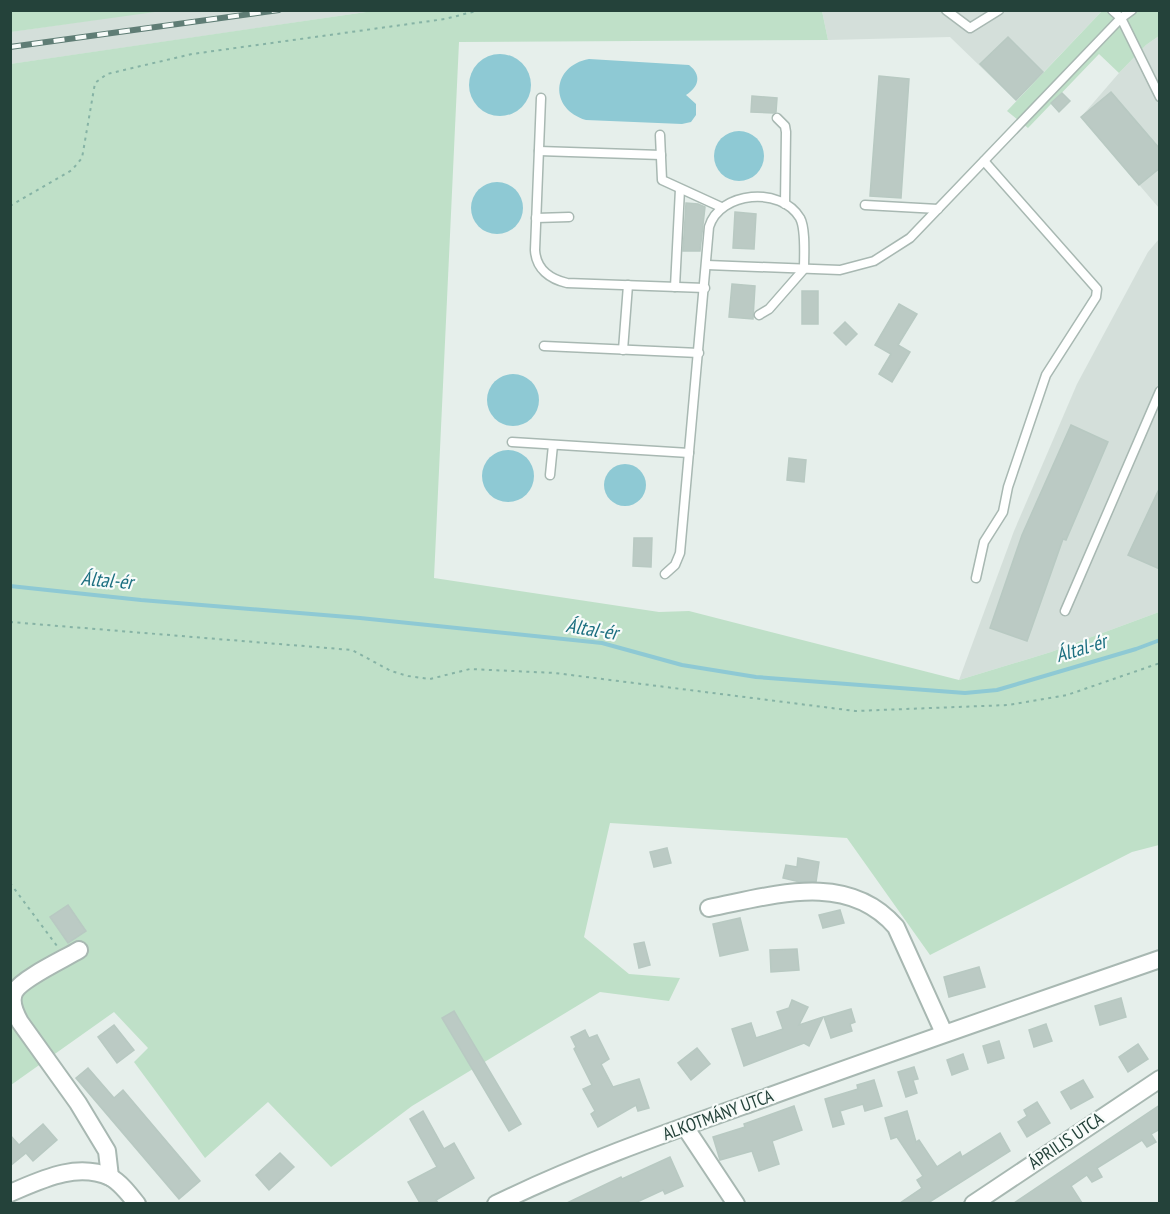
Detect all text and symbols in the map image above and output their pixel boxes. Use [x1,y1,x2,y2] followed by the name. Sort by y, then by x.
[80,565,136,595] water label: Által-ér
[564,612,622,646] water label: Által-ér
[1052,627,1112,668] water label: Által-ér
[659,1084,777,1145] street label: ALKOTMÁNY UTCA
[1024,1107,1108,1174] street label: ÁPRILIS UTCA

